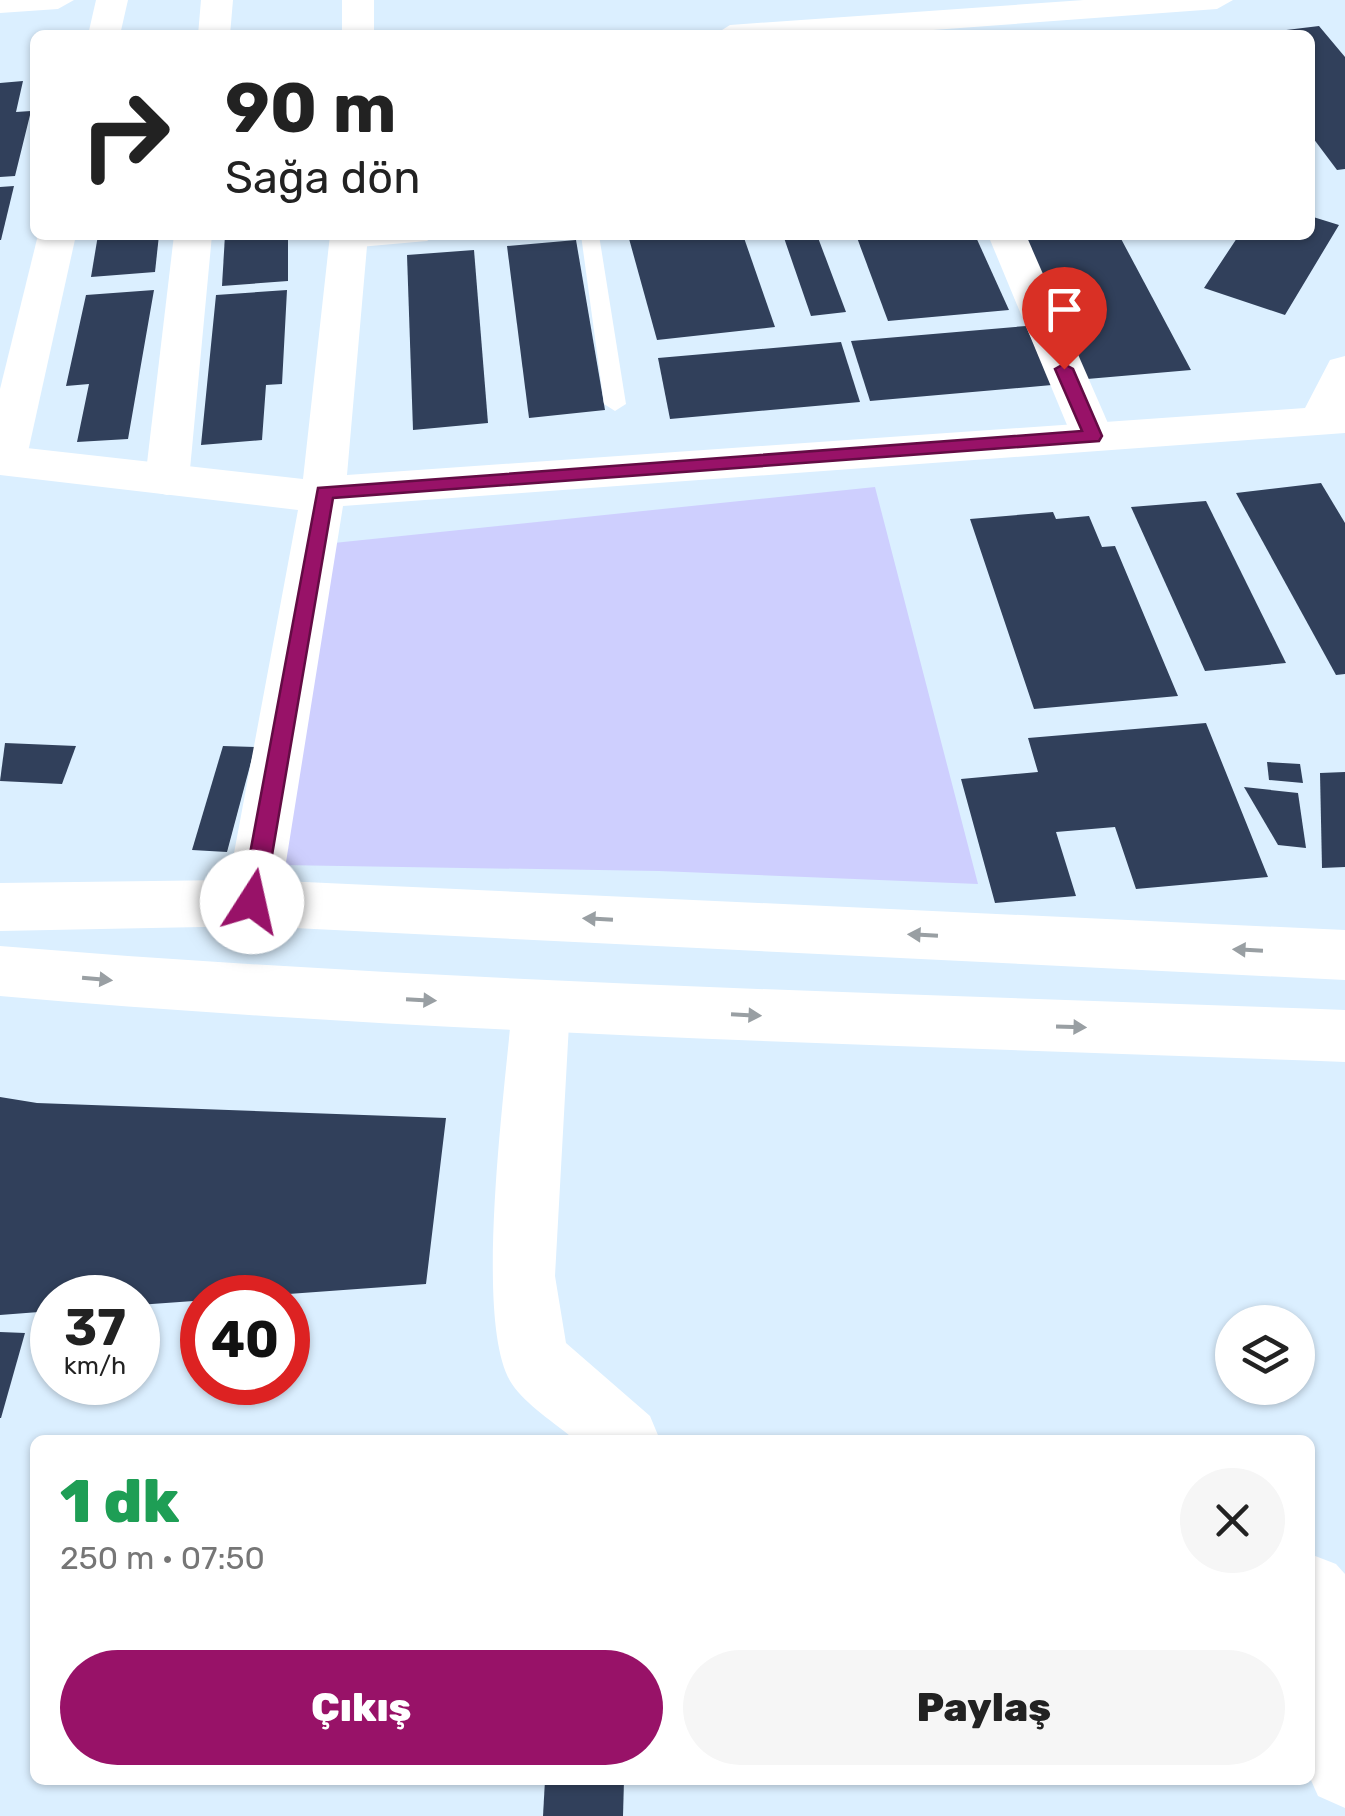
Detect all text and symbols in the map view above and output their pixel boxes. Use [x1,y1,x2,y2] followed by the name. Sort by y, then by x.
[225,67,397,150] text: 90 m
[60,70,190,200] icon: right
[225,151,420,204] text: Sağa dön
[1022,267,1107,370] pin
[1037,282,1092,337] icon: arrive
[200,850,304,954] position arrow
[582,911,614,927] one-way arrow
[907,927,938,943] one-way arrow
[1231,942,1263,958] one-way arrow
[82,971,114,987] one-way arrow
[406,992,438,1008] one-way arrow
[731,1007,763,1023] one-way arrow
[1055,1019,1087,1035] one-way arrow
[180,1275,310,1405] speed limit sign: 40
[64,1298,126,1358] text: 37
[1215,1305,1315,1405] map controls
[1215,1305,1315,1405] button: layers
[64,1351,126,1380] text: km/h
[60,1466,179,1537] text: 1 dk
[1180,1468,1285,1573] button: close
[60,1539,265,1577] text: 250 m · 07:50
[60,1650,663,1765] button: Çıkış
[683,1650,1285,1765] button: Paylaş

